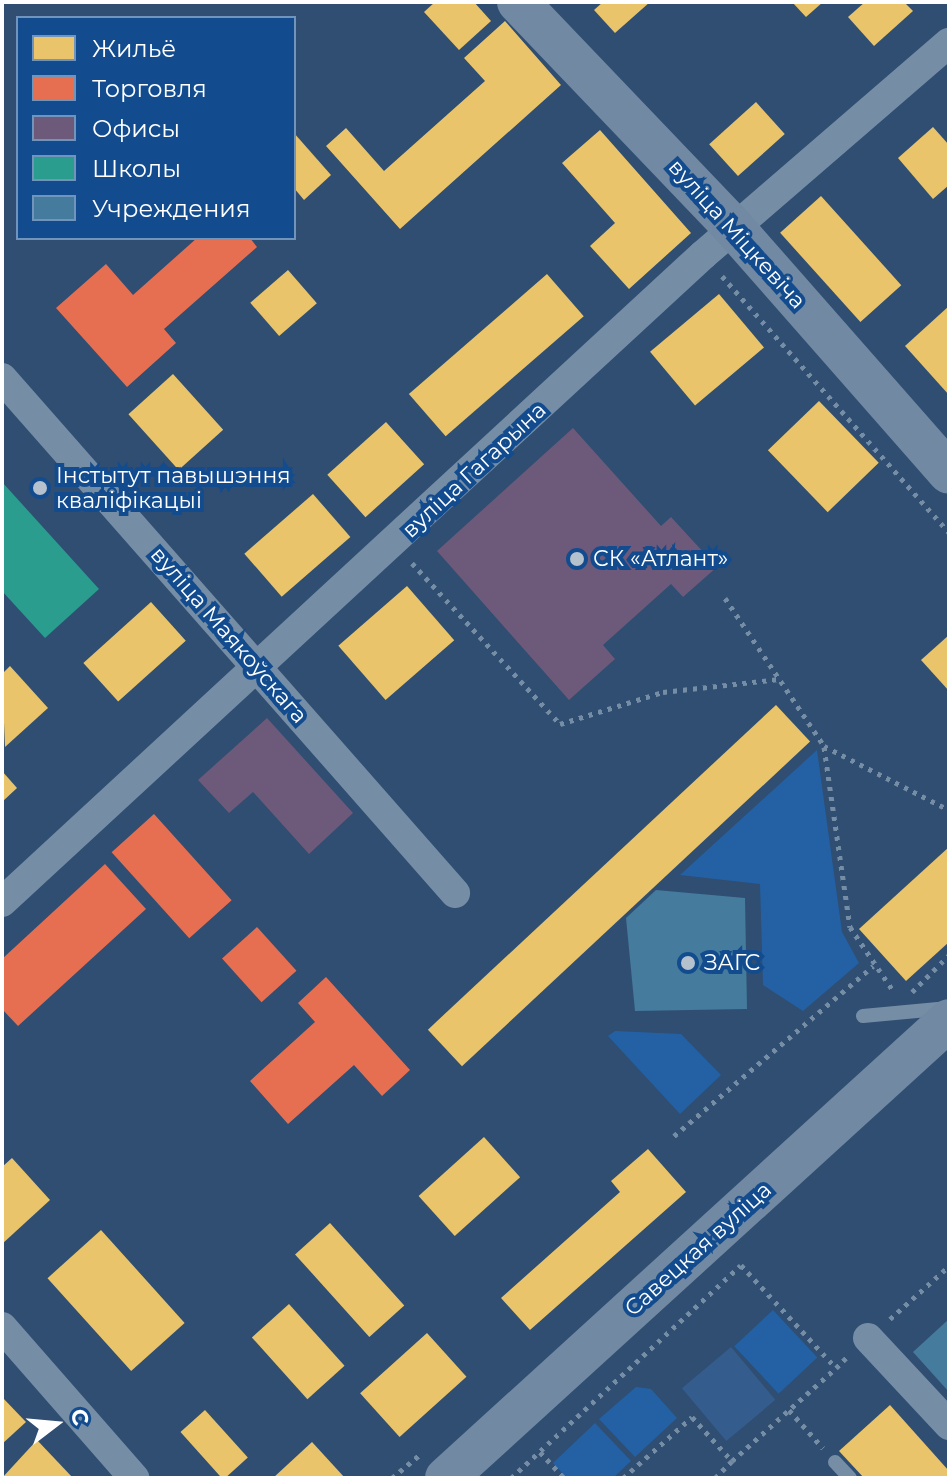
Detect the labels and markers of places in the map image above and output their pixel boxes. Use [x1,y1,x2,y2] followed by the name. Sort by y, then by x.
[56,462,291,514] place label: Інстытут павышэння кваліфікацыі
[31,479,49,497] marker: Інстытут павышэння кваліфікацыі
[593,546,728,572] place label: СК «Атлант»
[568,550,586,568] marker: СК «Атлант»
[704,950,760,976] place label: ЗАГС
[679,954,697,972] marker: ЗАГС

